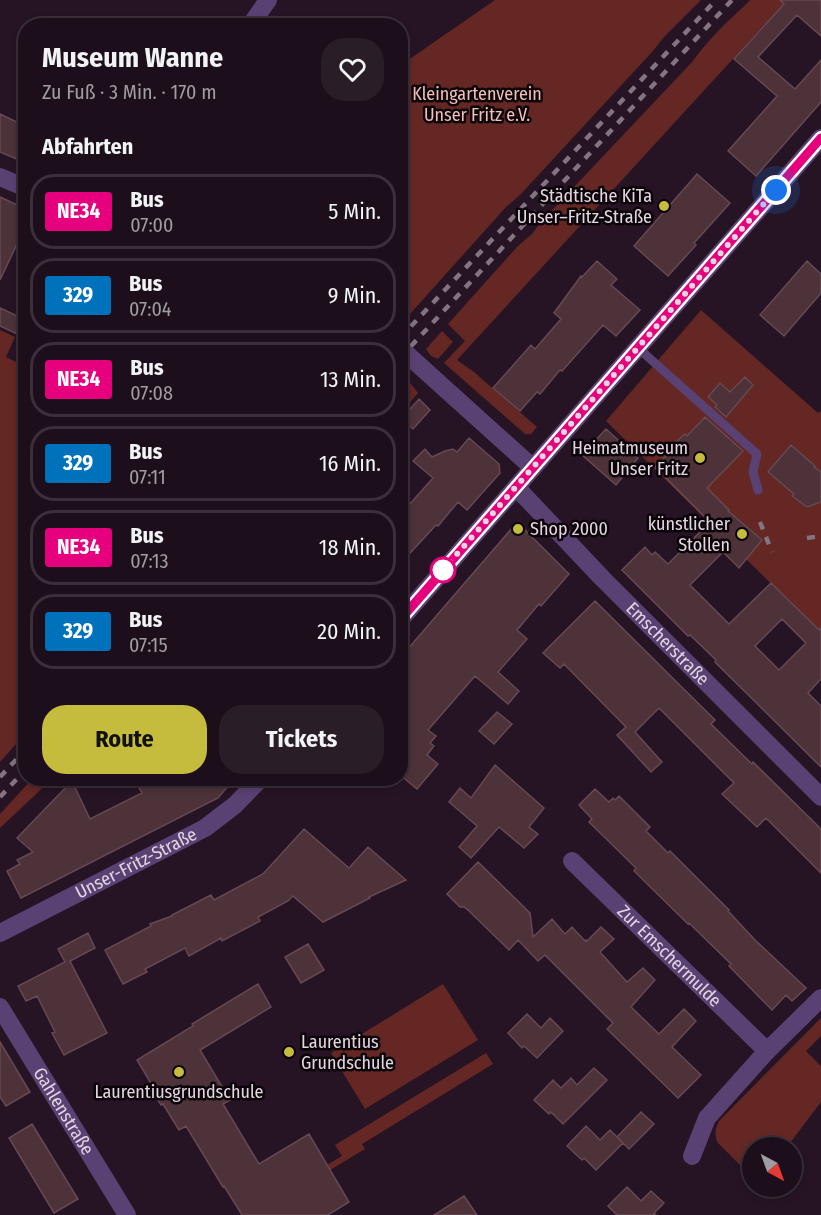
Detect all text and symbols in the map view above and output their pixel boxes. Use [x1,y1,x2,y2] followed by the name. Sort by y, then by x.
[321,38,384,101] button: heart
[42,41,223,74] text: Museum Wanne
[42,80,217,104] text: Zu Fuß · 3 Min. · 170 m
[412,83,542,126] park label: Kleingartenverein Unser Fritz e.V.
[42,133,133,160] text: Abfahrten
[761,175,791,205] your location
[517,185,652,228] place label: Städtische KiTa Unser–Fritz-Straße
[130,186,164,213] text: Bus
[57,198,100,224] text: NE34
[328,198,381,225] text: 5 Min.
[657,199,671,213] marker: Städtische KiTa Unser–Fritz-Straße
[130,213,173,237] text: 07:00
[129,270,162,297] text: Bus
[63,282,93,308] text: 329
[328,282,381,309] text: 9 Min.
[129,297,172,321] text: 07:04
[130,354,164,381] text: Bus
[57,366,100,392] text: NE34
[320,366,381,393] text: 13 Min.
[130,381,173,405] text: 07:08
[572,437,688,480] place label: Heimatmuseum Unser Fritz
[129,438,162,465] text: Bus
[63,450,93,476] text: 329
[319,450,381,477] text: 16 Min.
[693,451,707,465] marker: Heimatmuseum Unser Fritz
[129,465,166,489] text: 07:11
[648,513,731,556] place label: künstlicher Stollen
[530,518,608,540] place label: Shop 2000
[130,522,164,549] text: Bus
[511,522,525,536] marker: Shop 2000
[735,527,749,541] marker: künstlicher Stollen
[57,534,100,560] text: NE34
[319,534,381,561] text: 18 Min.
[130,549,169,573] text: 07:13
[430,557,456,583] unlabelled marker
[621,597,714,690] street label: Emscherstraße
[129,606,162,633] text: Bus
[63,618,93,644] text: 329
[317,618,381,645] text: 20 Min.
[129,633,168,657] text: 07:15
[42,705,207,774] button: Route
[219,705,384,774] button: Tickets
[72,823,201,903] street label: Unser-Fritz-Straße
[613,900,726,1012] street label: Zur Emschermulde
[301,1031,394,1074] place label: Laurentius Grundschule
[282,1045,296,1059] marker: Laurentius Grundschule
[29,1063,99,1159] street label: Gahlenstraße
[172,1065,186,1079] marker: Laurentiusgrundschule
[95,1081,264,1103] place label: Laurentiusgrundschule
[742,1137,802,1197] north arrow
[742,1137,802,1197] map controls

